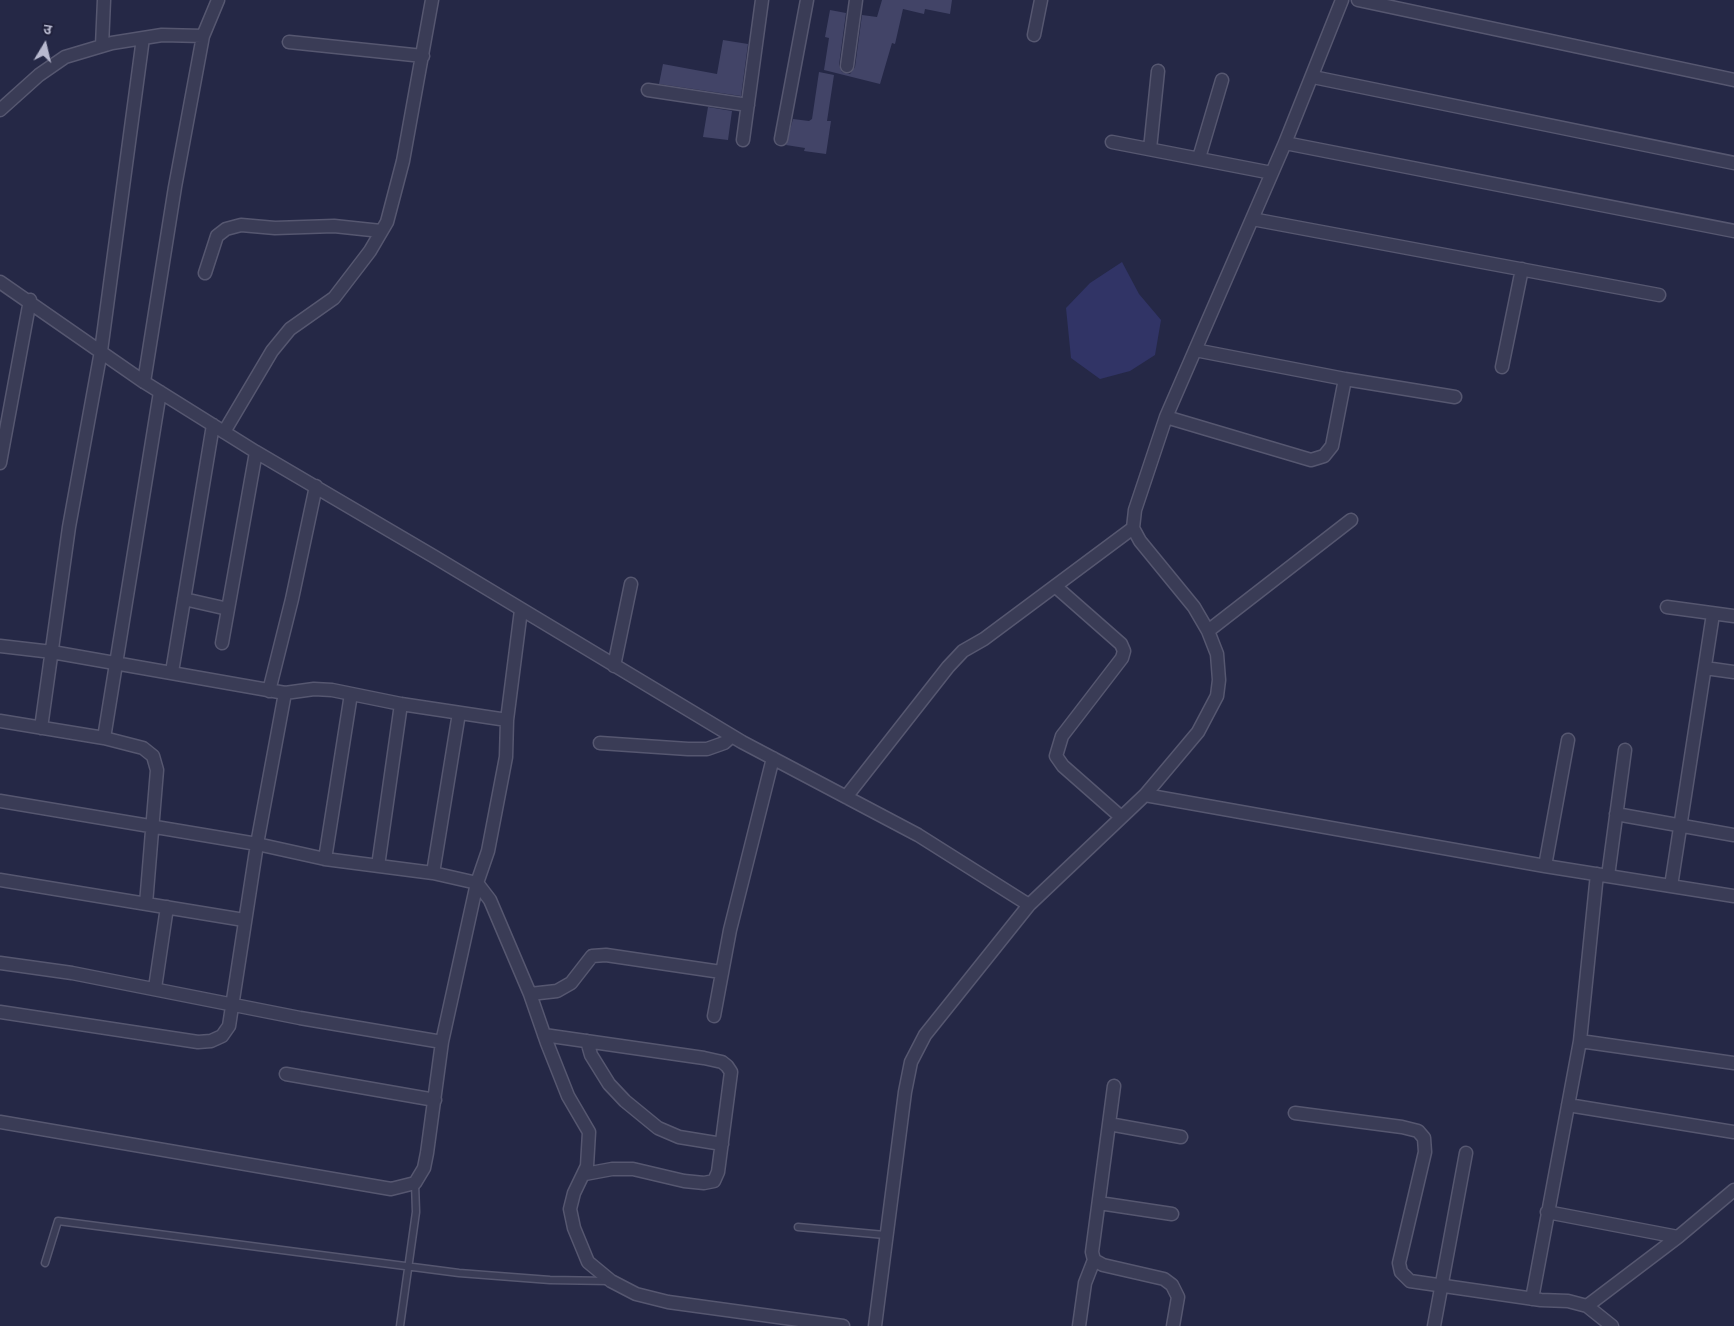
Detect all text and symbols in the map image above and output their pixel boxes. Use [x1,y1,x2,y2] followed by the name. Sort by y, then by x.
[20,20,70,70] north arrow
[42,21,53,39] text: उ

